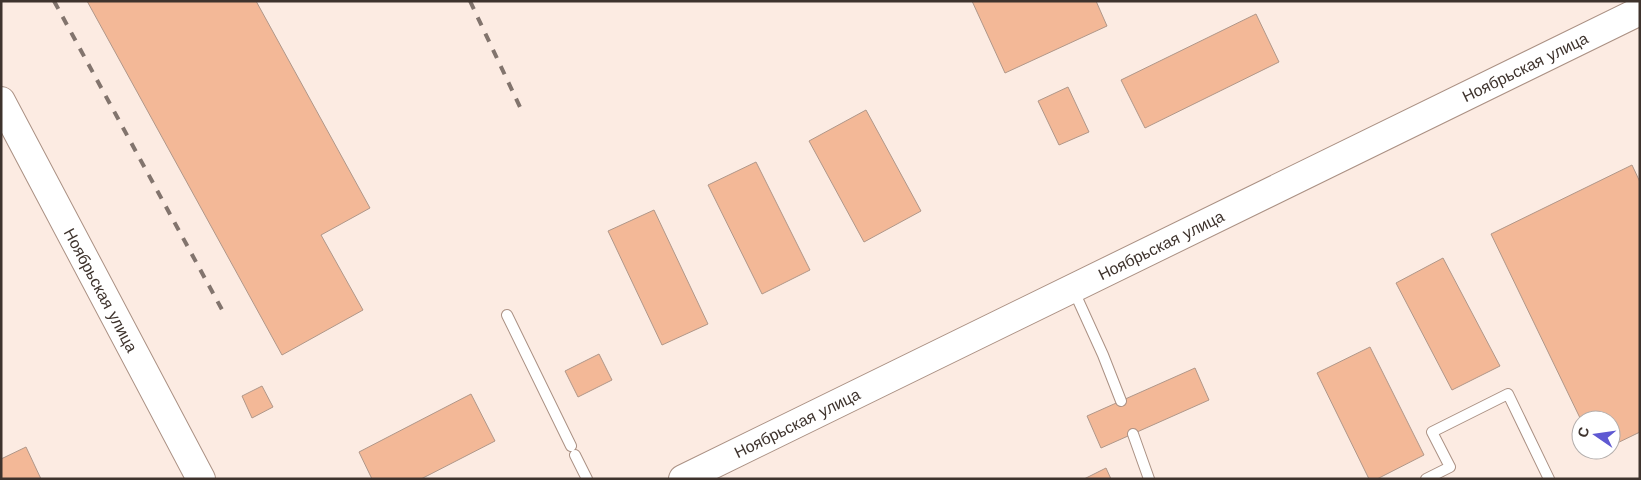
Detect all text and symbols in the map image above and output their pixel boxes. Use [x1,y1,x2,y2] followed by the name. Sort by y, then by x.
[1459,29,1591,106] street label: Ноябрьская улица
[1095,207,1227,284] street label: Ноябрьская улица
[60,225,141,356] street label: Ноябрьская улица
[731,385,863,462] street label: Ноябрьская улица
[1571,410,1621,460] north arrow
[1574,425,1592,439] text: С

